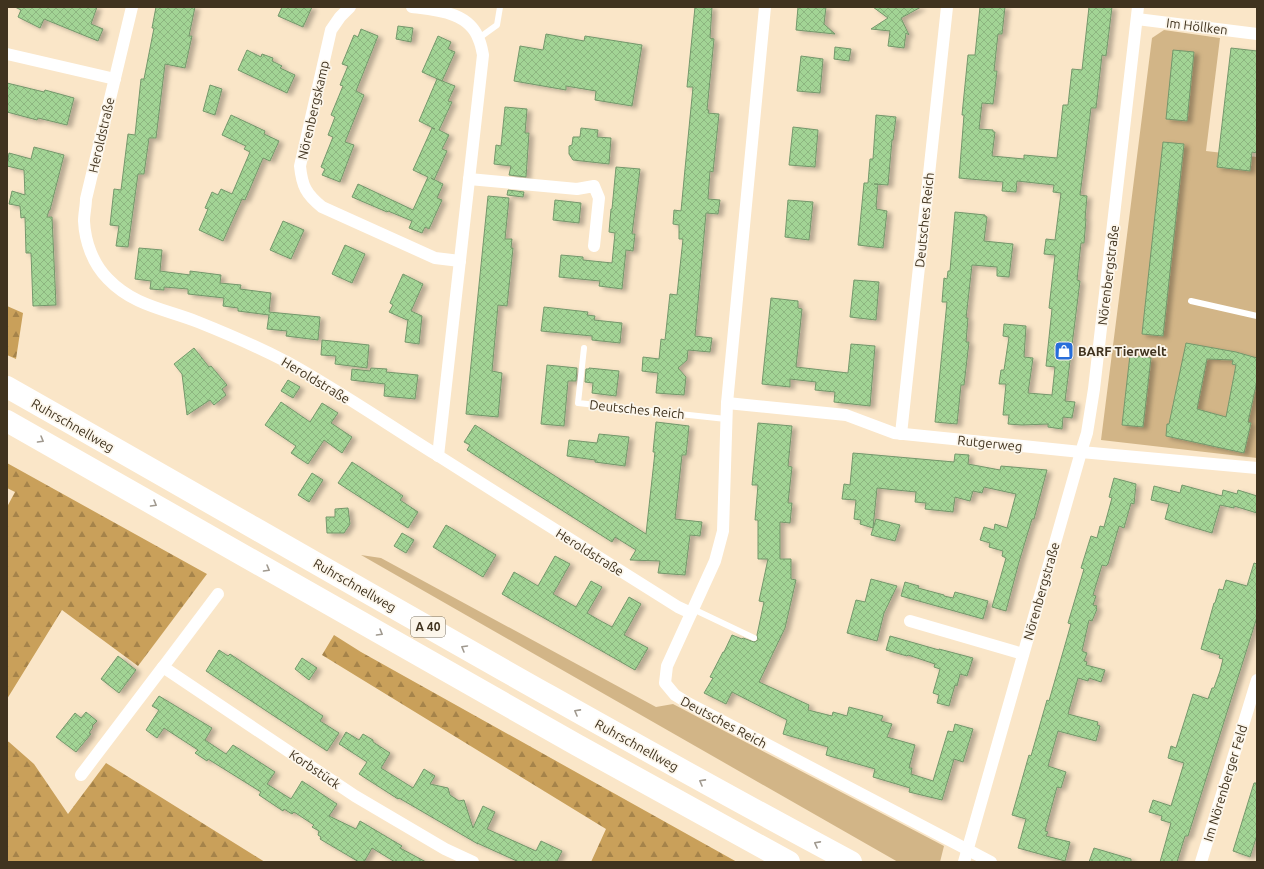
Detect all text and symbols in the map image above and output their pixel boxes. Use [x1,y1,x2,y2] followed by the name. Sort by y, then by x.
[1165,15,1229,37] street label: Im Höllken
[295,59,331,161] street label: Nörenbergskamp
[86,96,116,174] street label: Heroldstraße
[912,172,936,268] street label: Deutsches Reich
[1095,224,1121,326] street label: Nörenbergstraße
[1053,340,1075,362] shop icon: BARF Tierwelt
[1078,344,1167,358] place label: BARF Tierwelt
[279,354,353,406] street label: Heroldstraße
[29,396,117,454] street label: Ruhrschnellweg
[589,397,685,421] street label: Deutsches Reich
[957,433,1023,453] street label: Rutgerweg
[37,436,44,443] one-way arrow
[150,500,157,507] one-way arrow
[554,526,626,578] street label: Heroldstraße
[1020,541,1062,641] street label: Nörenbergstraße
[311,556,399,614] street label: Ruhrschnellweg
[263,564,270,571] one-way arrow
[411,617,445,637] road number: A 40
[376,629,383,636] one-way arrow
[460,645,468,652] one-way arrow
[678,693,770,751] street label: Deutsches Reich
[574,709,581,716] one-way arrow
[593,716,681,774] street label: Ruhrschnellweg
[1201,723,1249,843] street label: Im Nörenberger Feld
[287,747,344,791] street label: Korbstück
[699,779,706,787] one-way arrow
[814,841,821,848] one-way arrow

